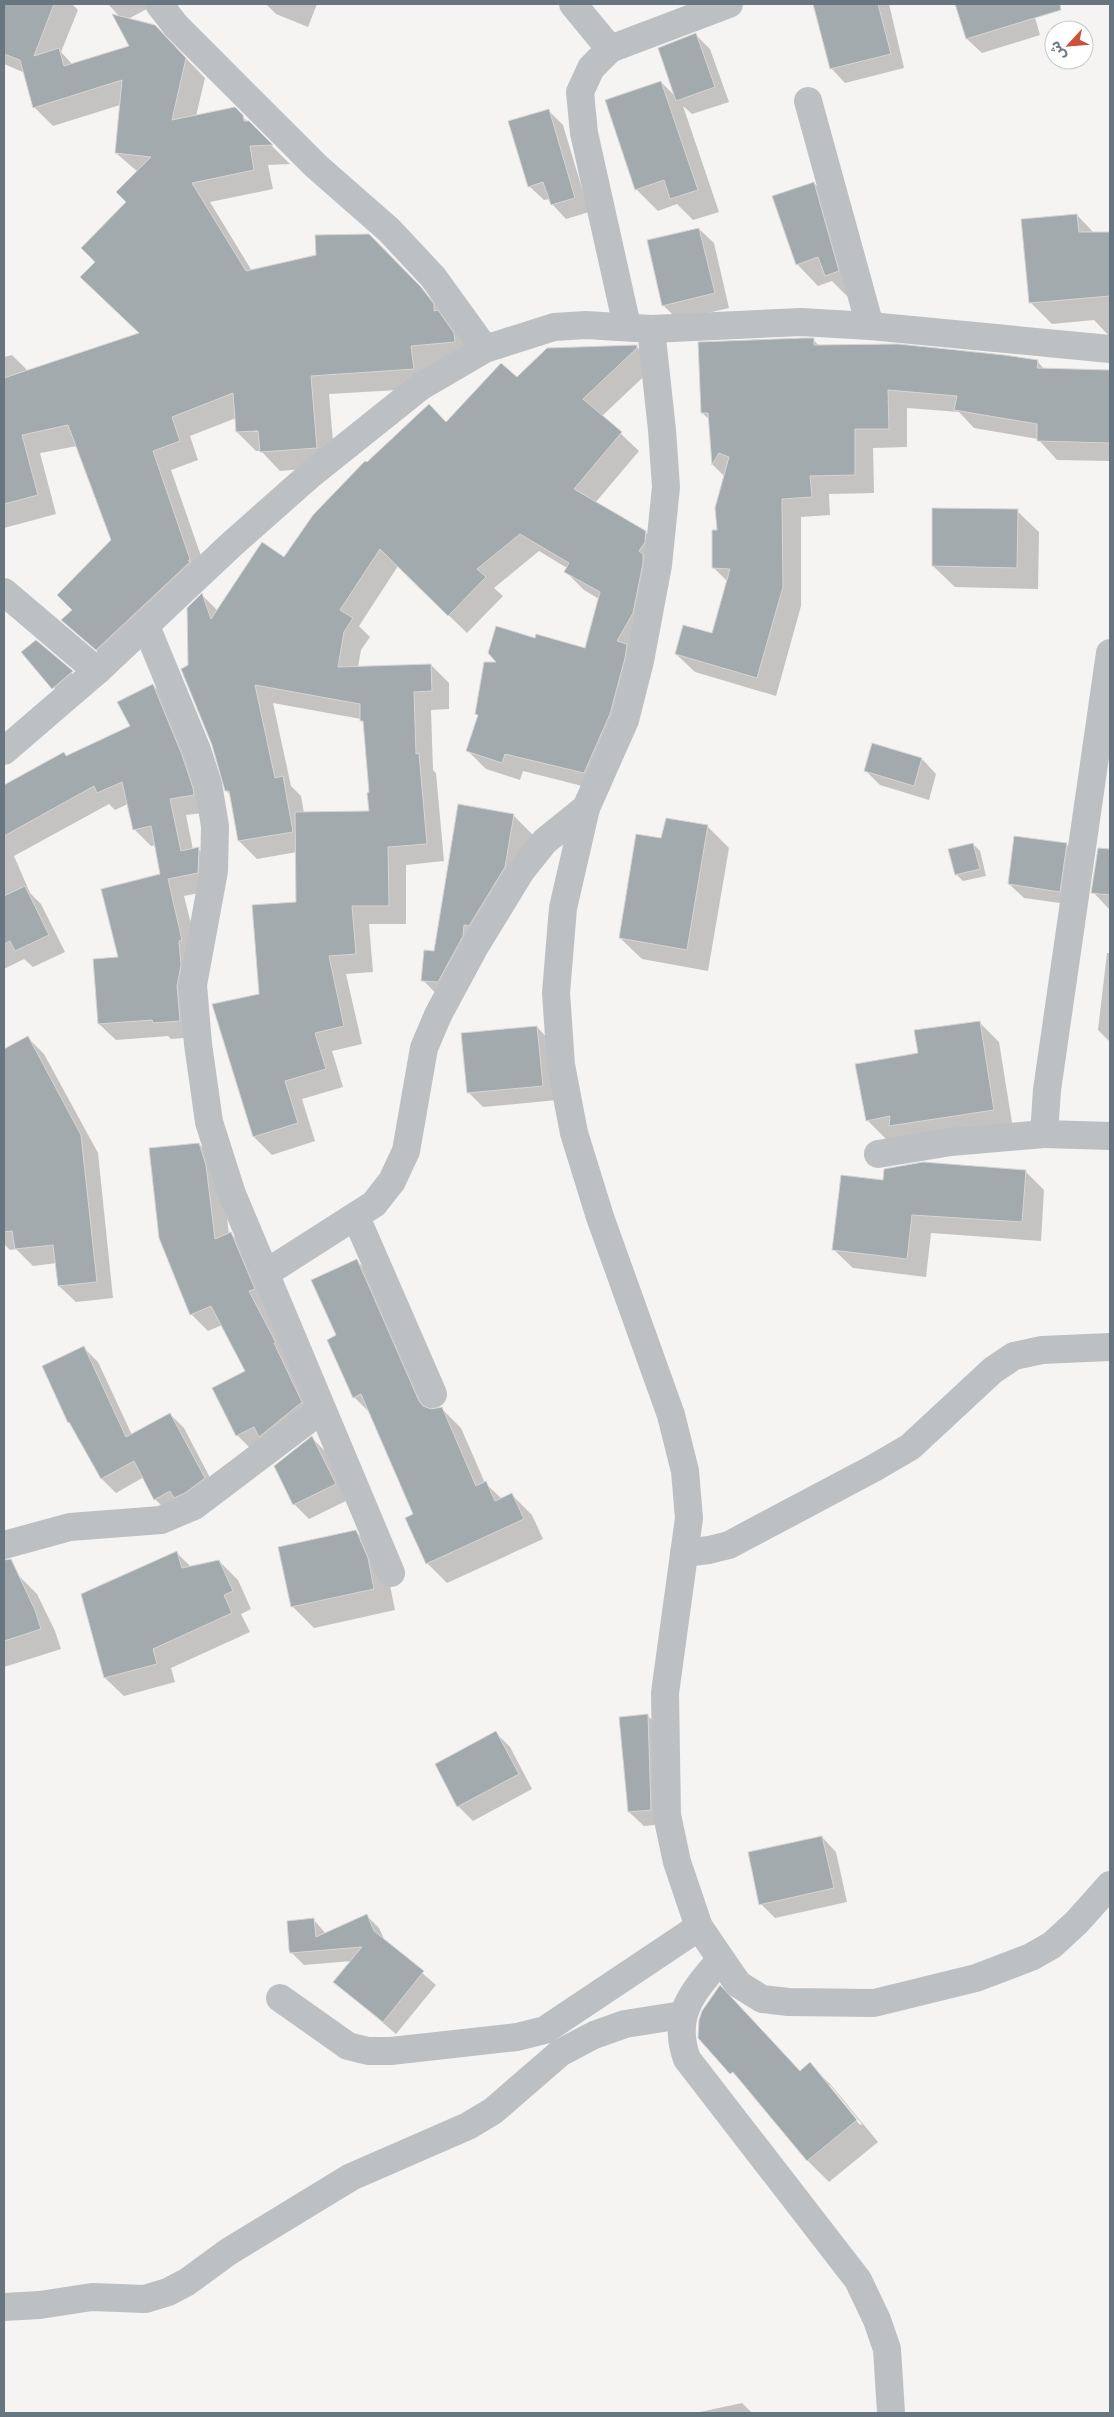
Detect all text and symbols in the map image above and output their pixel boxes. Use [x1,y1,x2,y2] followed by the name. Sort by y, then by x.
[1044,20,1094,70] north arrow
[1045,39,1069,63] text: ش

